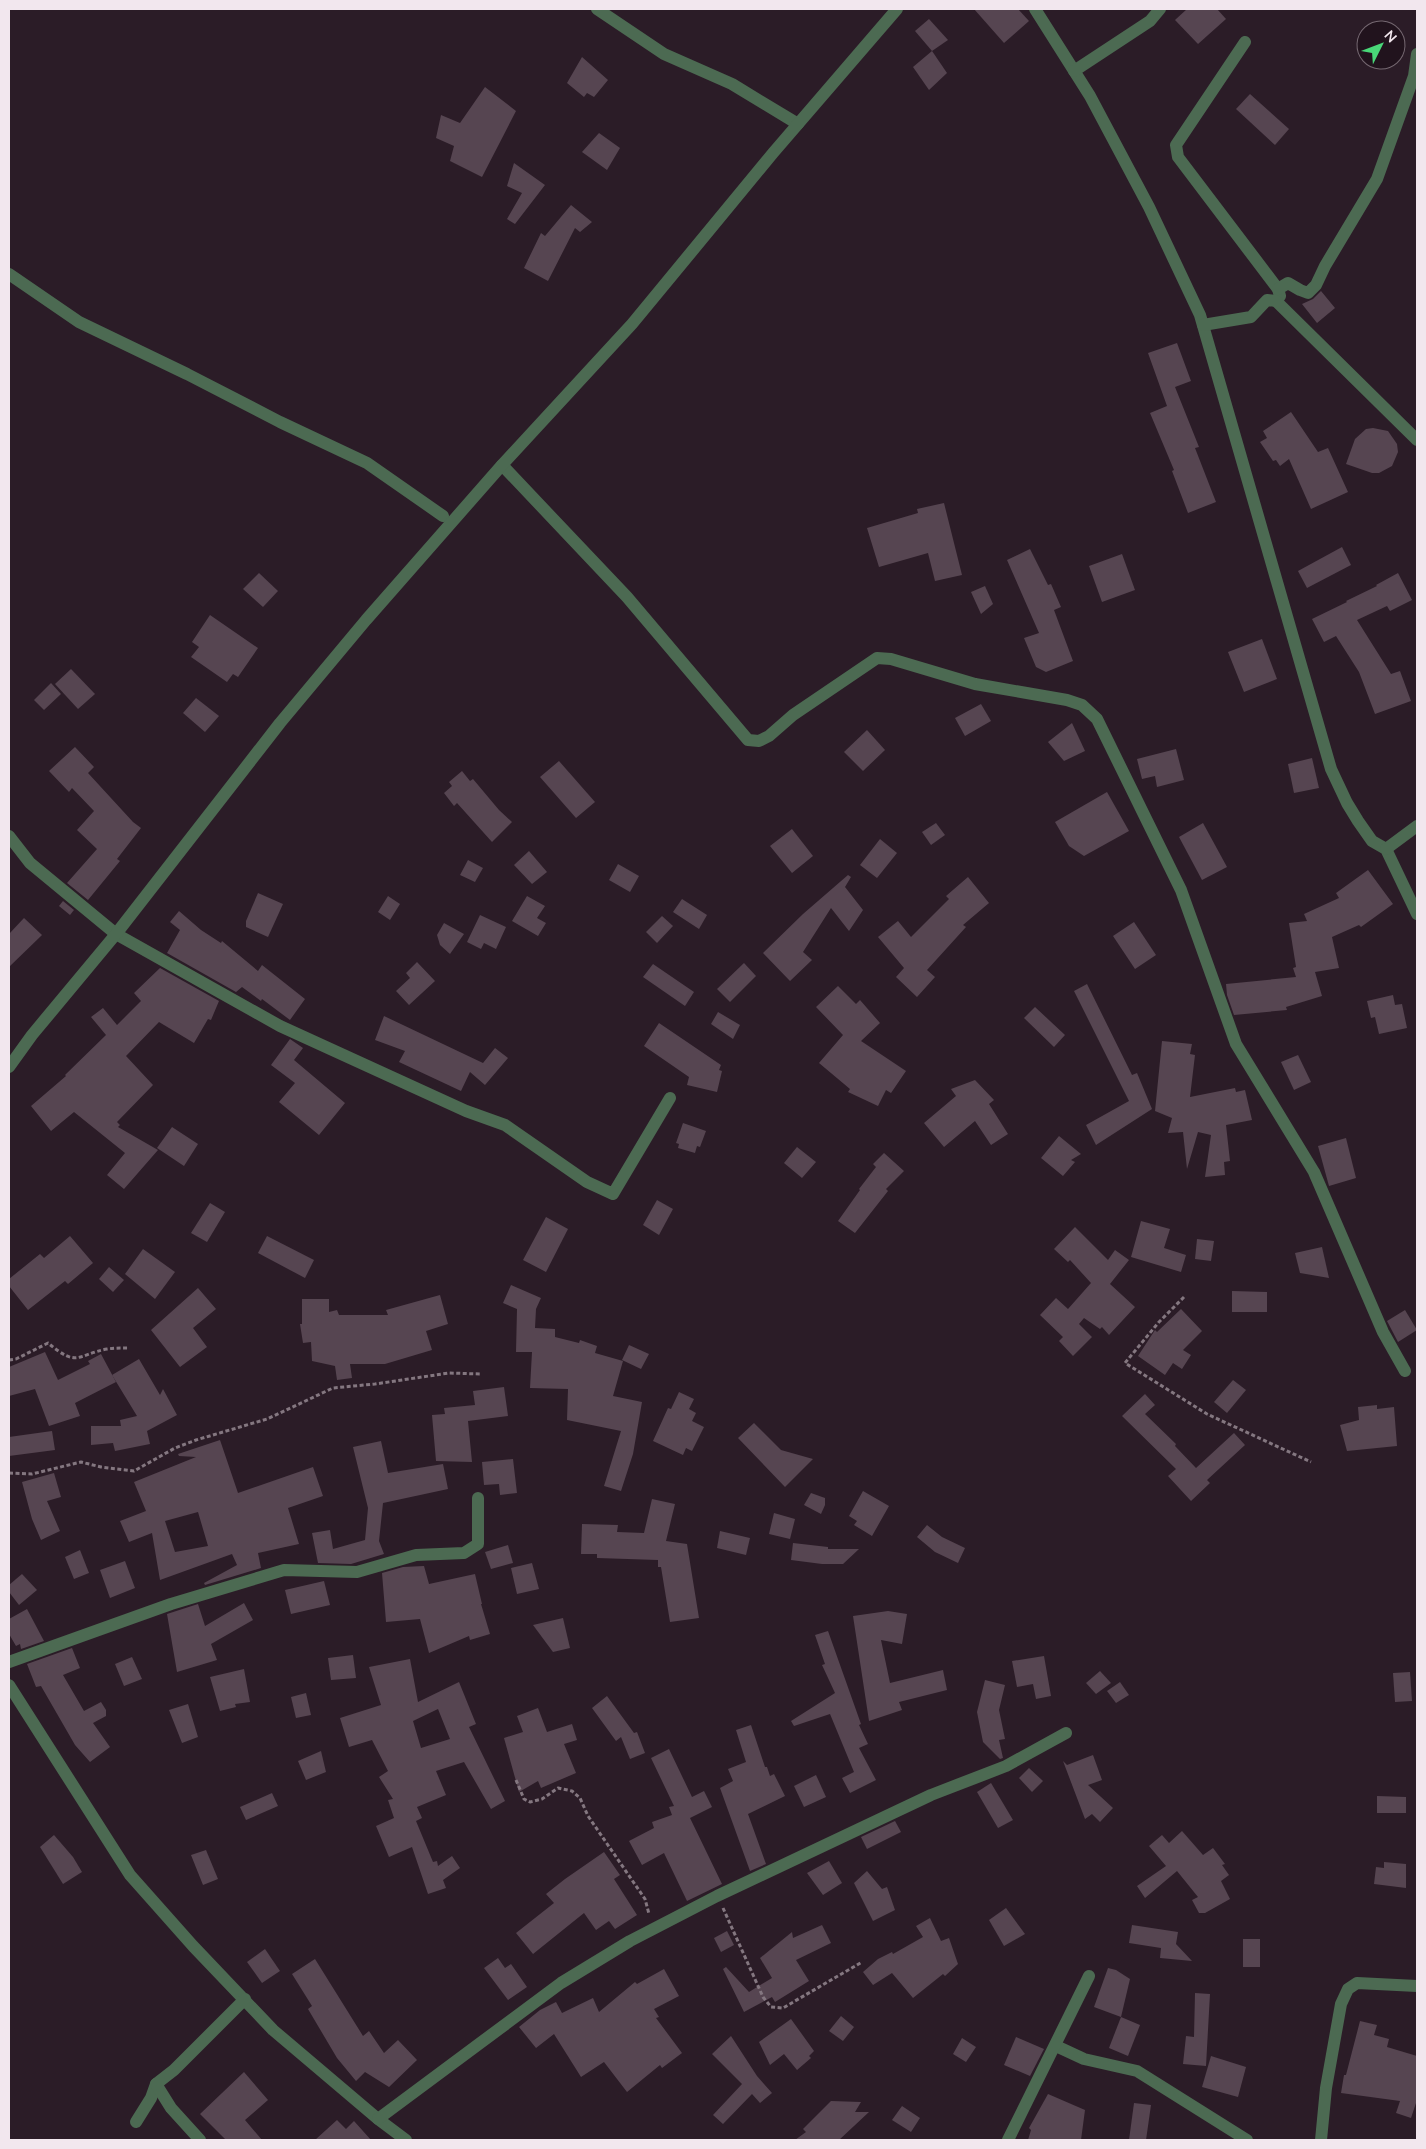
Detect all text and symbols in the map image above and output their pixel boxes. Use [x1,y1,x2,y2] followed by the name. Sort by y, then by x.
[1356,20,1406,70] north arrow
[1380,26,1401,47] text: N

